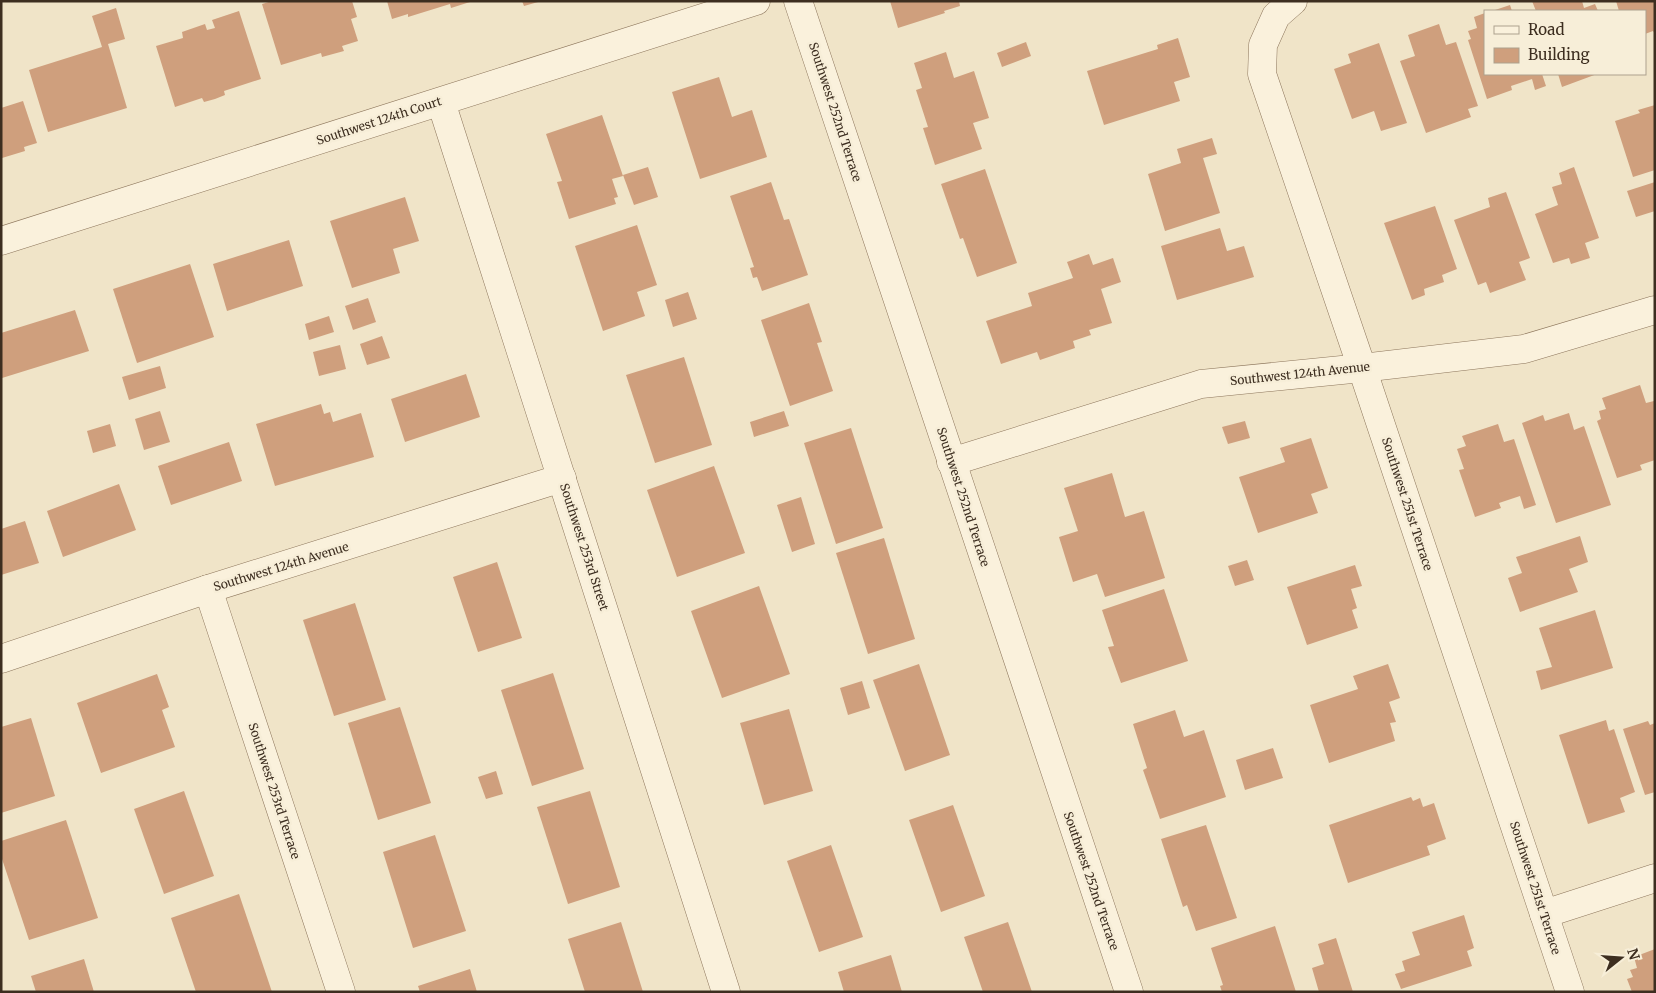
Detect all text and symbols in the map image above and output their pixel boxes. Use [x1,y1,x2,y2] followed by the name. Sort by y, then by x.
[1484,10,1646,75] legend
[1528,20,1564,39] text: Road
[806,40,865,183] street label: Southwest 252nd Terrace
[1528,45,1590,64] text: Building
[314,93,444,148] street label: Southwest 124th Court
[1229,359,1371,388] street label: Southwest 124th Avenue
[934,425,993,568] street label: Southwest 252nd Terrace
[1379,435,1436,572] street label: Southwest 251st Terrace
[557,481,612,613] street label: Southwest 253rd Street
[211,539,350,594] street label: Southwest 124th Avenue
[245,721,304,861] street label: Southwest 253rd Terrace
[1061,809,1122,952] street label: Southwest 252nd Terrace
[1507,819,1564,956] street label: Southwest 251st Terrace
[1596,933,1646,983] north arrow
[1623,946,1644,962] text: N

